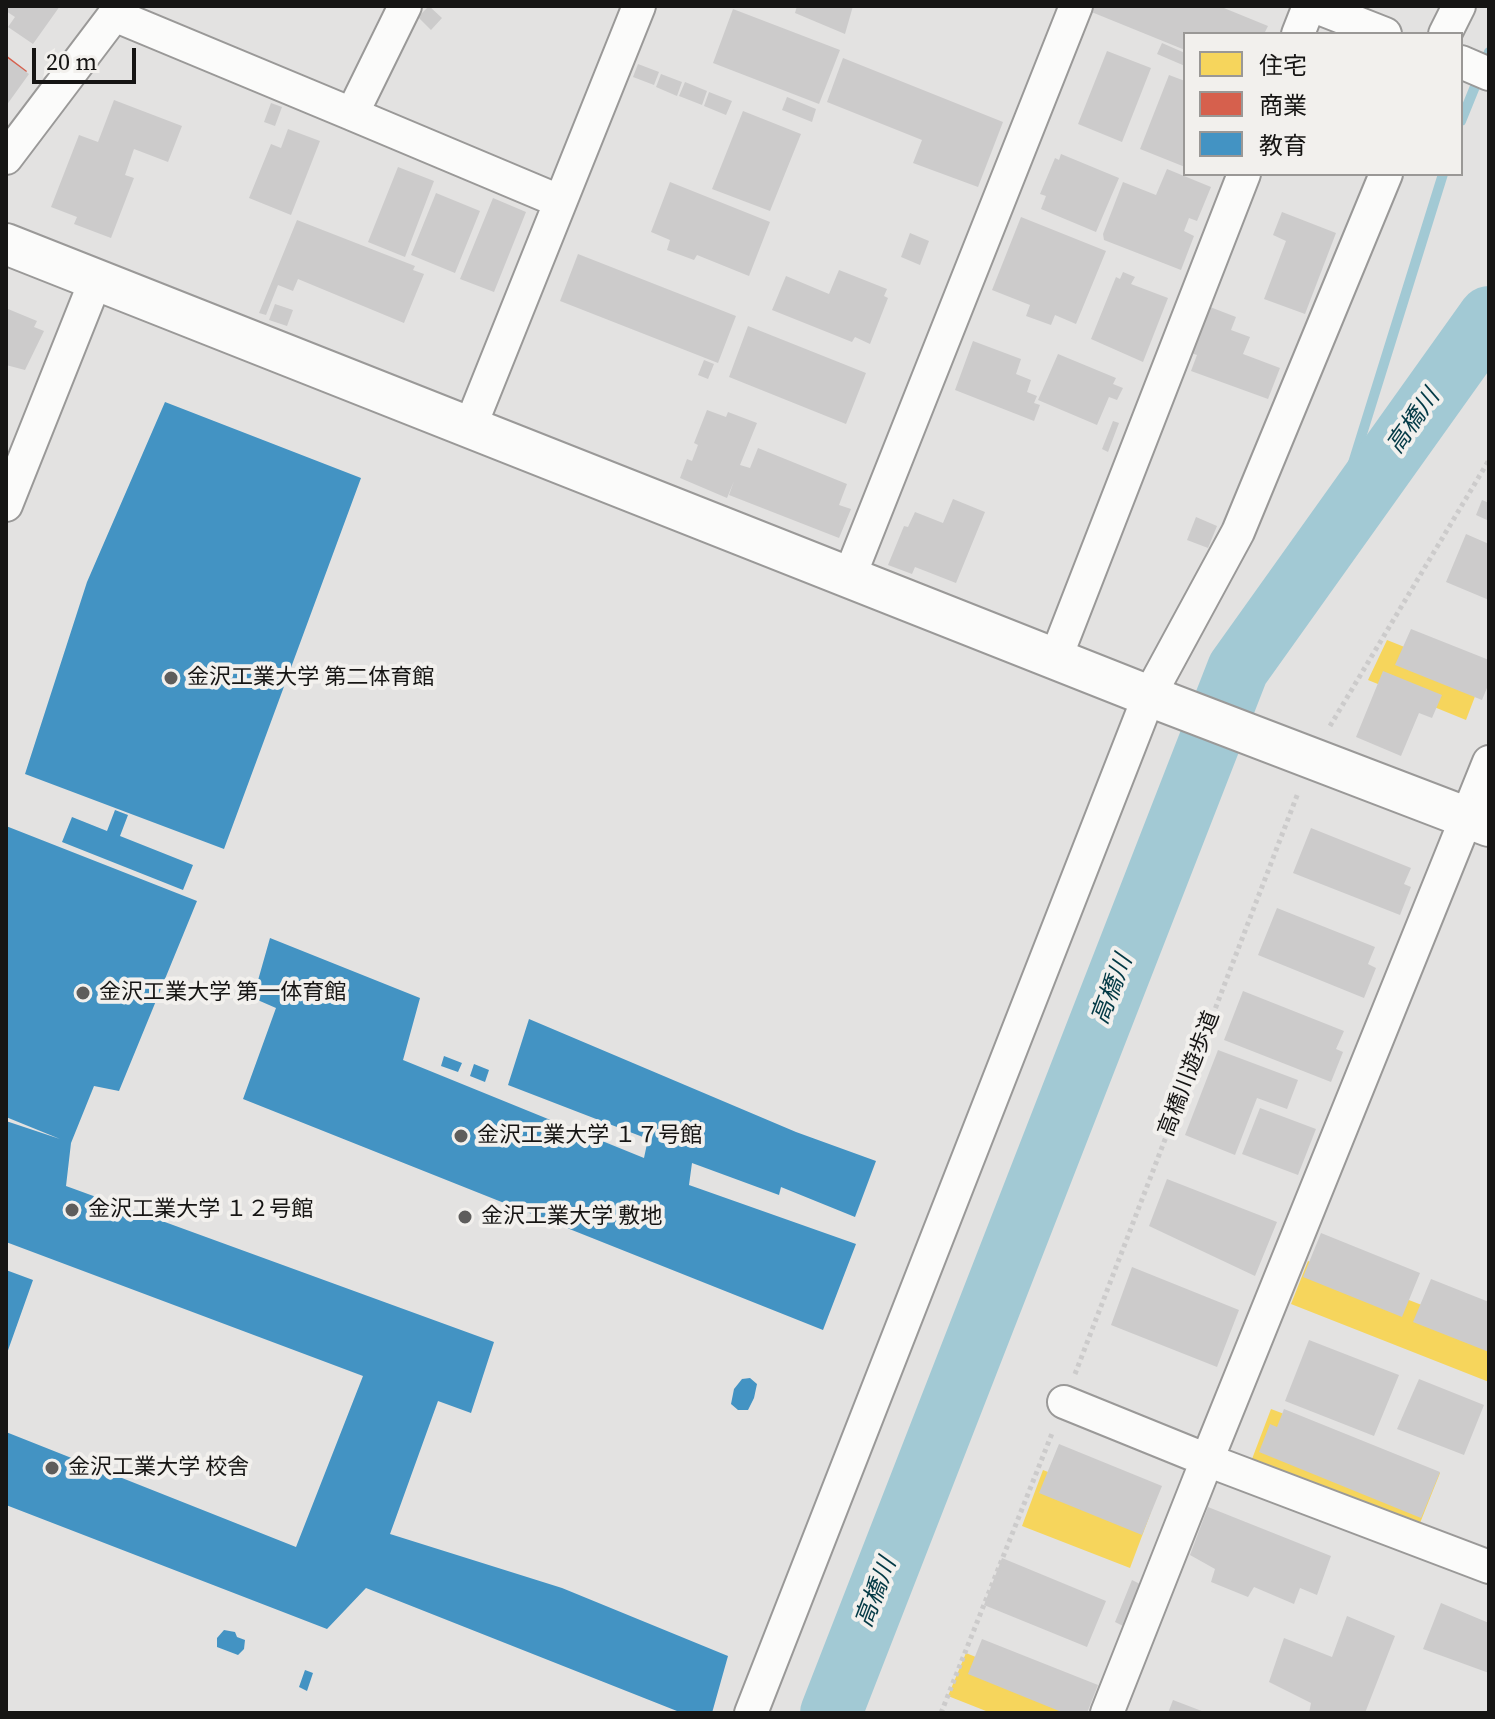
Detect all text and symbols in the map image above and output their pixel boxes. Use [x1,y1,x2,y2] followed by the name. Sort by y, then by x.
[36,32,140,82] scale bar
[1183,32,1463,176] legend
[46,45,97,78] text: 20 m
[1259,49,1307,82] text: 住宅
[1259,89,1307,122] text: 商業
[1259,129,1307,162] text: 教育
[1382,384,1446,460] water label: 高橋川
[187,665,434,691] place label: 金沢工業大学 第二体育館
[162,669,180,687] marker: 金沢工業大学 第二体育館
[1087,951,1139,1029] water label: 高橋川
[99,980,346,1006] place label: 金沢工業大学 第一体育館
[74,984,92,1002] marker: 金沢工業大学 第一体育館
[1154,1008,1226,1140] street label: 高橋川遊歩道
[477,1123,702,1149] place label: 金沢工業大学 １７号館
[452,1127,470,1145] marker: 金沢工業大学 １７号館
[88,1197,313,1223] place label: 金沢工業大学 １２号館
[63,1201,81,1219] marker: 金沢工業大学 １２号館
[481,1204,662,1230] place label: 金沢工業大学 敷地
[456,1208,474,1226] marker: 金沢工業大学 敷地
[68,1455,249,1481] place label: 金沢工業大学 校舎
[43,1459,61,1477] marker: 金沢工業大学 校舎
[851,1554,903,1632] water label: 高橋川

